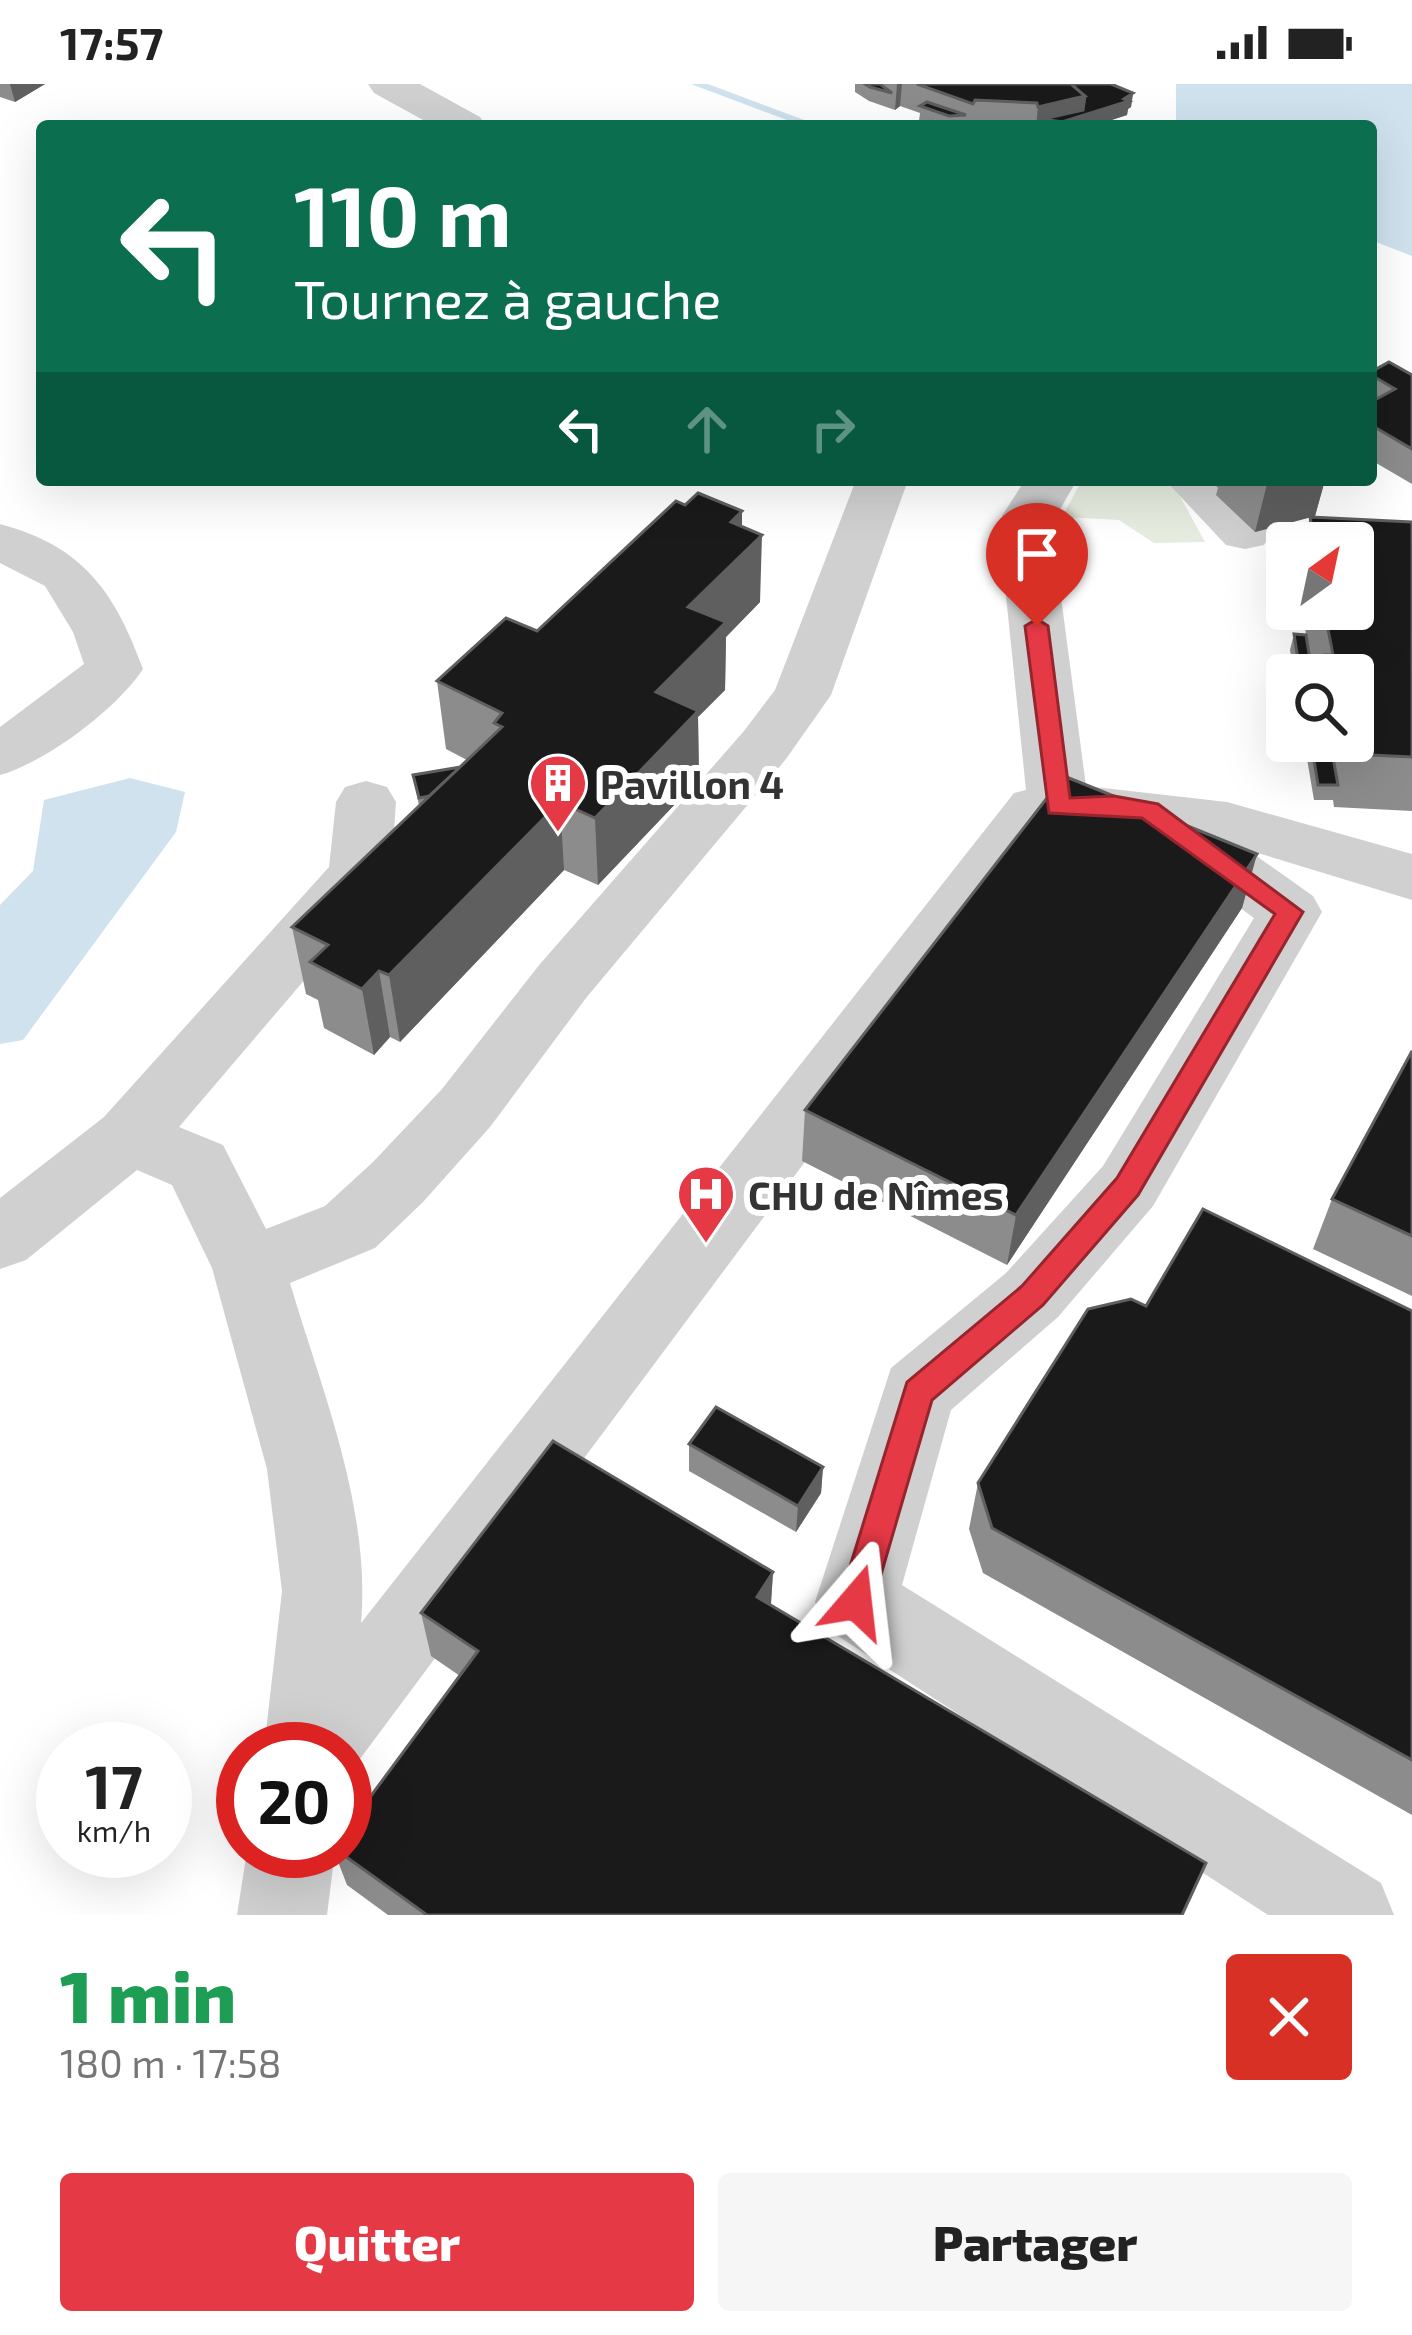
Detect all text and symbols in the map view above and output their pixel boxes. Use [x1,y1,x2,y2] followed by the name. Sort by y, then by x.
[60,15,163,69] text: 17:57
[294,163,512,264] text: 110 m
[96,168,252,324] icon: left
[294,265,721,330] text: Tournez à gauche
[548,396,614,462] icon: left
[674,396,740,462] icon: ahead
[800,396,866,462] icon: right
[986,503,1088,626] pin
[1004,521,1070,587] icon: arrive
[1266,522,1374,630] north arrow
[1266,522,1374,762] map controls
[1266,654,1374,762] button: search
[527,752,589,834] building icon: Pavillon 4
[600,760,784,807] place label: Pavillon 4
[675,1163,737,1245] hospital icon: CHU de Nîmes
[748,1171,1003,1218] place label: CHU de Nîmes
[793,1539,919,1665] position arrow
[216,1722,372,1878] speed limit sign: 20
[85,1749,143,1821] text: 17
[77,1812,151,1848] text: km/h
[60,1951,236,2037] text: 1 min
[1226,1954,1352,2080] button: close
[60,2039,281,2086] text: 180 m · 17:58
[60,2173,694,2311] button: Quitter
[718,2173,1352,2311] button: Partager

